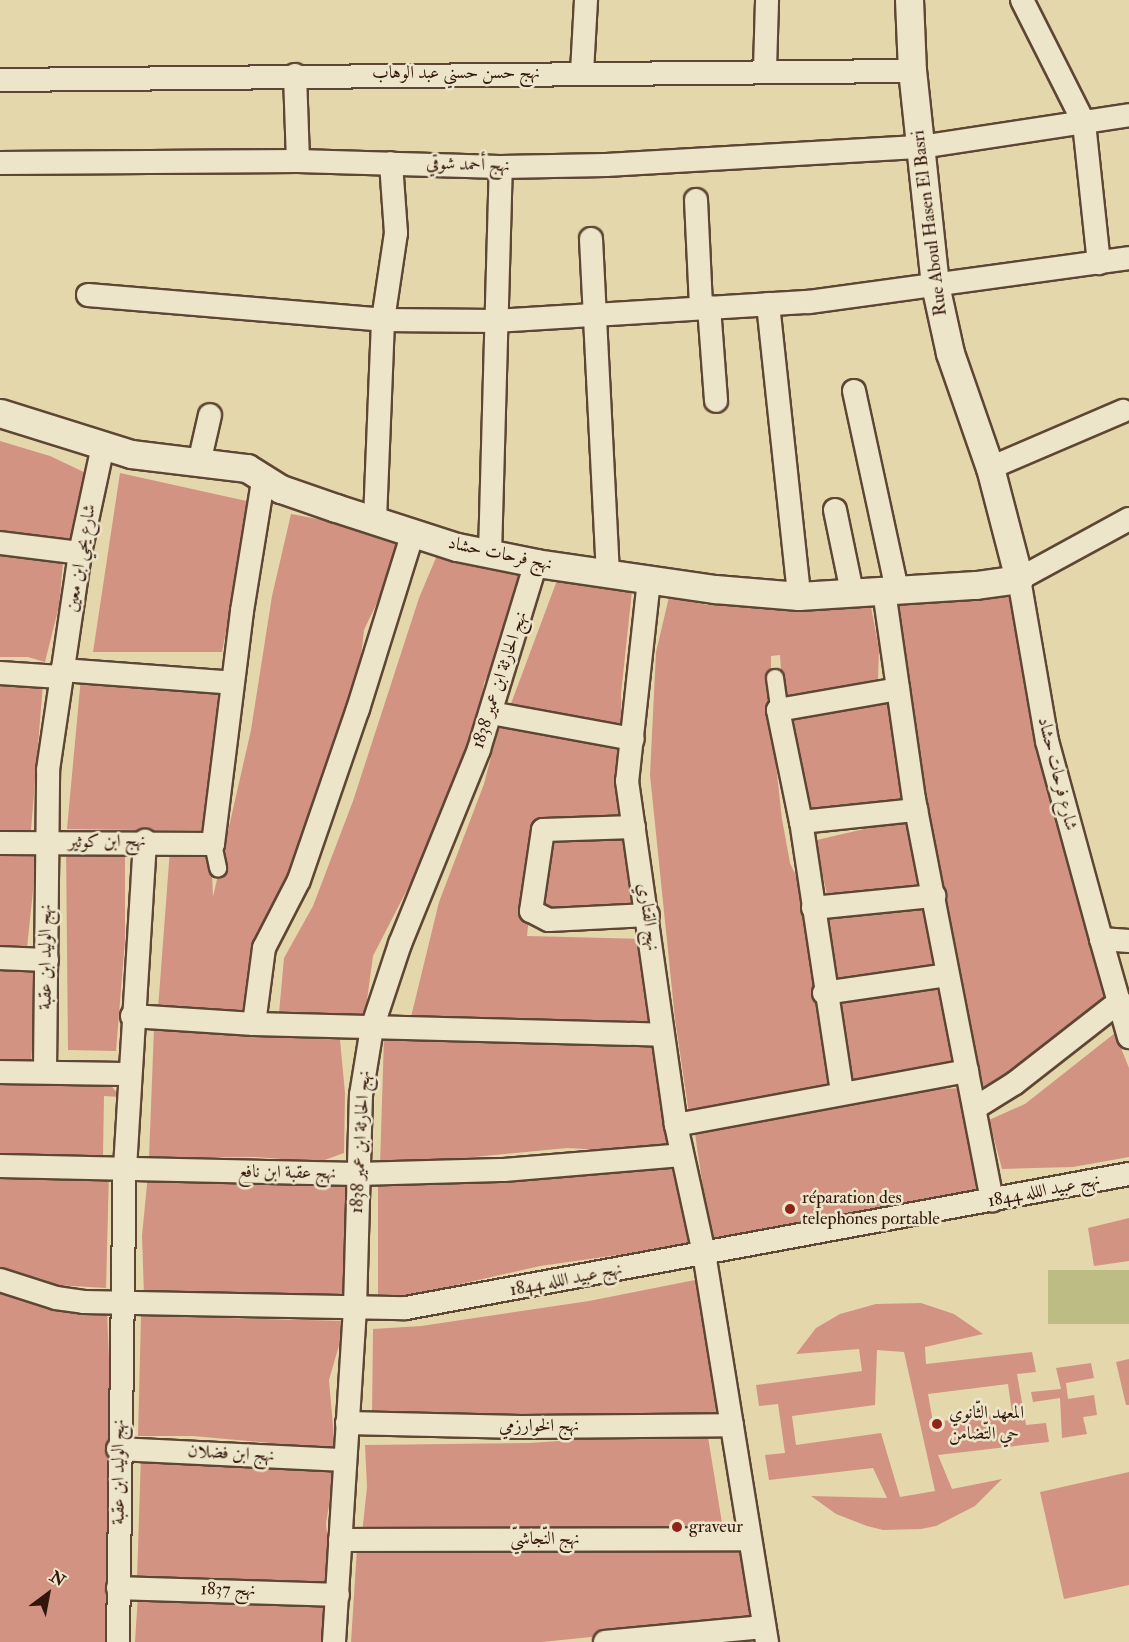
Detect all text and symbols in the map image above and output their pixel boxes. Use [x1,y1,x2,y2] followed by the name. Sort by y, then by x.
[372,62,540,84] street label: نهج حسن حسني عبد الوهاب
[908,129,952,317] street label: Rue Aboul Hasen El Basri
[426,153,510,177] street label: نهج أحمد شوقي
[61,502,101,614] street label: شارع يحي ابن معين
[446,532,554,576] street label: نهج فرحات حشاد
[468,609,532,751] street label: نهج الحارثة ابن عمير 1838
[1032,715,1082,833] street label: شارع فرحات حشاد
[68,831,146,853] street label: نهج ابن كوثير
[633,882,663,952] street label: نهج القتاري
[35,904,57,1010] street label: نهج الوليد ابن عقبة
[346,1070,376,1214] street label: نهج الحارثة ابن عمير 1838
[238,1161,336,1185] street label: نهج عقبة ابن نافع
[986,1170,1102,1212] street label: نهج عبيد اللله 1844
[802,1188,940,1230] place label: réparation des telephones portable
[783,1202,797,1216] marker: réparation des telephones portable
[508,1259,624,1301] street label: نهج عبيد اللله 1844
[949,1403,1024,1446] place label: المعهد الثّانوي حي التّضامن
[499,1415,579,1437] street label: نهج الخوارزمي
[930,1417,944,1431] marker: المعهد الثّانوي حي التّضامن
[108,1419,130,1525] street label: نهج الوليد ابن عقبة
[187,1441,275,1467] street label: نهج ابن فضلان
[689,1516,743,1538] place label: graveur
[670,1520,684,1534] marker: graveur
[510,1528,580,1550] street label: نهج النّجاشيّ
[18,1564,78,1624] north arrow
[46,1566,69,1591] text: N
[200,1579,256,1601] street label: نهج 1837

